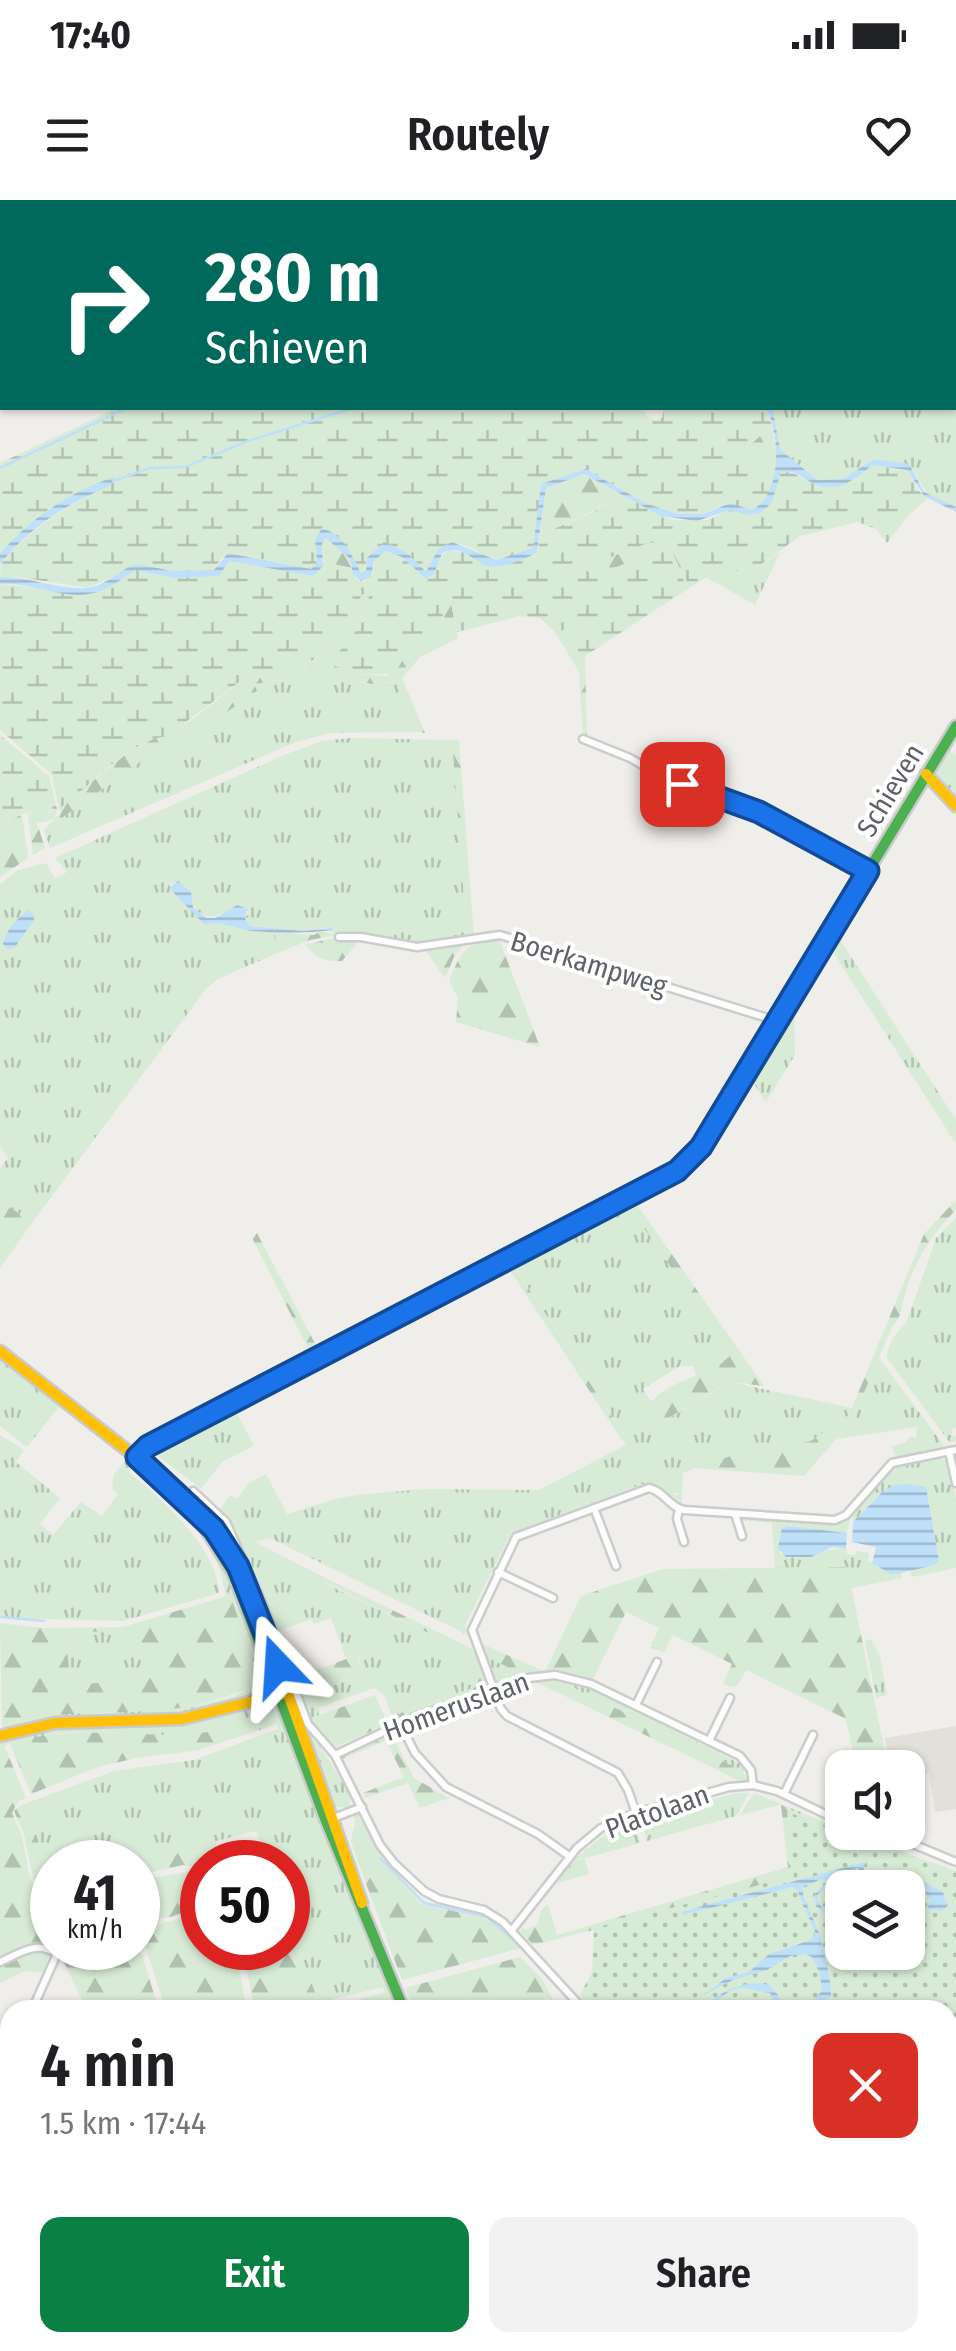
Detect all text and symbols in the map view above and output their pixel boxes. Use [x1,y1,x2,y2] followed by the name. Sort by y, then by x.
[50,12,131,58] text: 17:40
[40,108,95,163] icon: menu
[407,108,549,162] text: Routely
[861,108,916,163] icon: heart
[205,236,381,320] text: 280 m
[40,240,170,370] icon: right
[205,321,369,375] text: Schieven
[850,738,931,843] street label: Schieven
[640,742,725,827] pin
[655,757,710,812] icon: arrive
[507,924,672,1003] street label: Boerkampweg
[226,1614,330,1718] position arrow
[379,1665,534,1748] street label: Homeruslaan
[825,1750,925,1970] map controls
[825,1750,925,1850] button: sound
[601,1777,714,1845] street label: Platolaan
[180,1840,310,1970] speed limit sign: 50
[73,1863,117,1923] text: 41
[825,1870,925,1970] button: layers
[67,1915,123,1945] text: km/h
[40,2030,176,2102] text: 4 min
[813,2033,918,2138] button: close
[40,2104,206,2142] text: 1.5 km · 17:44
[40,2217,469,2332] button: Exit
[489,2217,918,2332] button: Share

